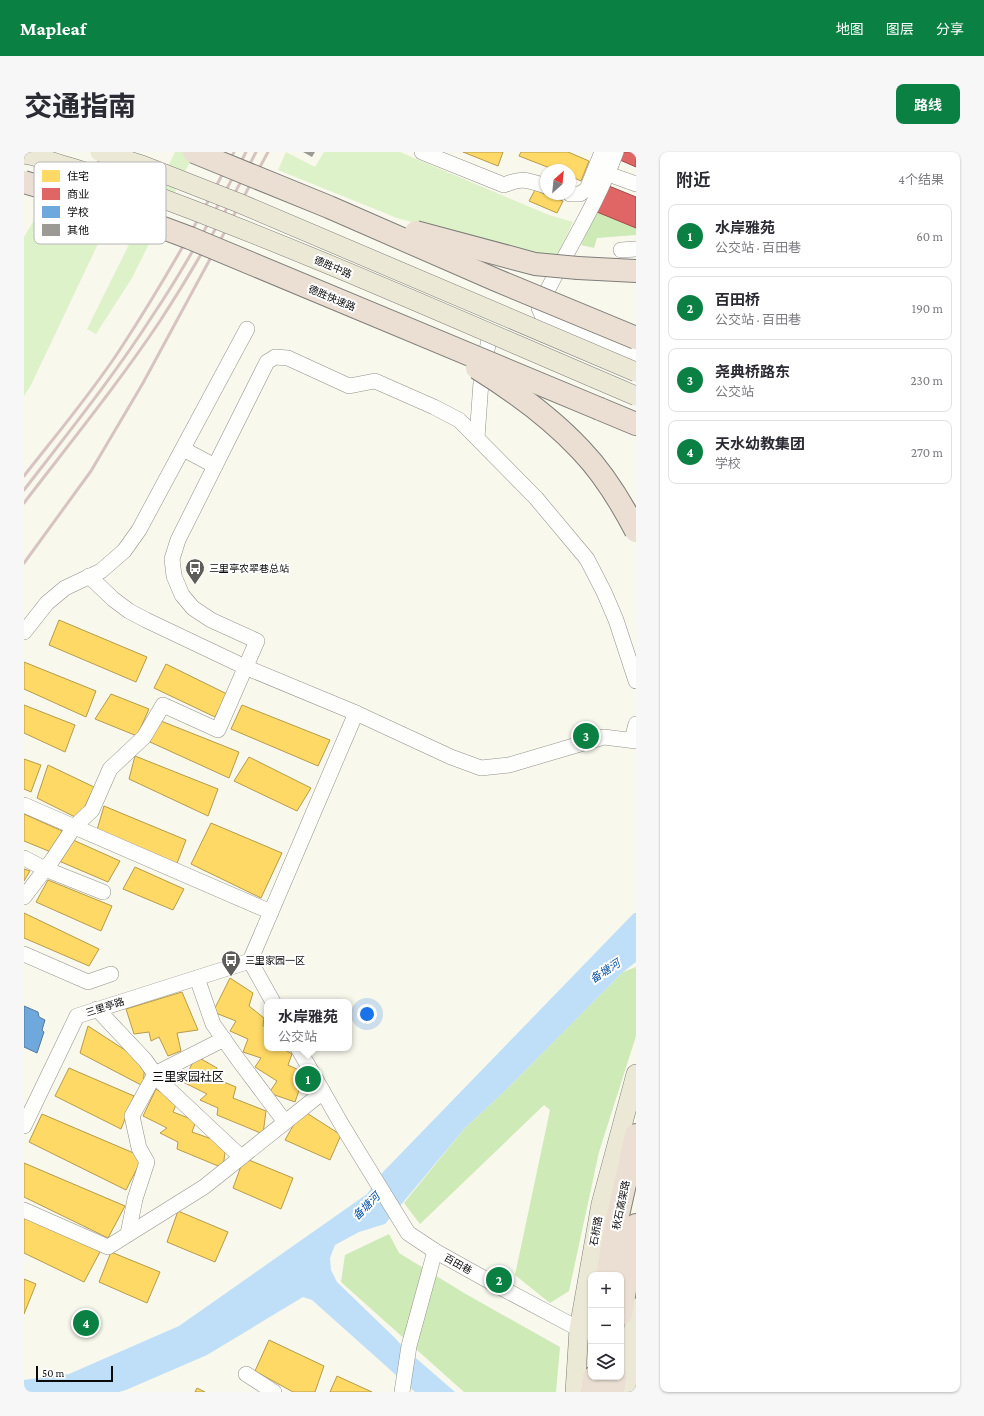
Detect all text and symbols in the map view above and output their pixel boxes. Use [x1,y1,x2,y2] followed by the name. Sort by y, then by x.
[20,18,86,39] text: Mapleaf
[836,21,864,37] text: 地图
[886,21,914,37] text: 图层
[936,21,964,37] text: 分享
[896,84,960,124] button: 路线
[24,91,136,122] text: 交通指南
[34,162,166,244] legend
[540,164,576,200] north arrow
[67,170,89,182] text: 住宅
[676,171,710,190] text: 附近
[898,172,944,187] text: 4个结果
[67,188,89,200] text: 商业
[67,206,89,218] text: 学校
[715,220,775,236] text: 水岸雅苑
[67,224,89,236] text: 其他
[688,229,692,244] text: 1
[916,229,943,244] text: 60 m
[715,240,801,255] text: 公交站 · 百田巷
[312,254,354,280] street label: 德胜中路
[307,283,357,313] street label: 德胜快速路
[715,292,760,308] text: 百田桥
[687,301,693,316] text: 2
[912,301,943,316] text: 190 m
[715,312,801,327] text: 公交站 · 百田巷
[715,364,790,380] text: 尧典桥路东
[687,373,693,388] text: 3
[910,373,943,388] text: 230 m
[715,384,754,399] text: 公交站
[715,436,805,452] text: 天水幼教集团
[686,445,694,460] text: 4
[911,445,943,460] text: 270 m
[715,456,741,471] text: 学校
[184,557,206,585] bus stop icon: 三里亭农翠巷总站
[209,563,289,574] place label: 三里亭农翠巷总站
[573,721,599,751] pin: 3
[220,949,242,977] bus stop icon: 三里家园一区
[245,955,305,966] place label: 三里家园一区
[588,956,624,985] water label: 备塘河
[84,996,126,1018] street label: 三里亭路
[264,999,352,1051] popup
[357,1004,377,1024] your location
[278,1009,338,1025] text: 水岸雅苑
[278,1029,317,1044] text: 公交站
[295,1064,321,1094] pin: 1
[152,1070,224,1084] district label: 三里家园社区
[610,1179,632,1231] street label: 秋石高架路
[350,1189,383,1222] water label: 备塘河
[588,1215,604,1247] street label: 石桥路
[442,1252,474,1276] street label: 百田巷
[486,1265,512,1295] pin: 2
[588,1272,624,1380] map controls
[588,1272,624,1308] button: +
[73,1308,99,1338] pin: 4
[588,1308,624,1344] button: −
[588,1344,624,1380] button: layers
[36,1364,113,1383] scale bar
[42,1367,64,1379] text: 50 m

